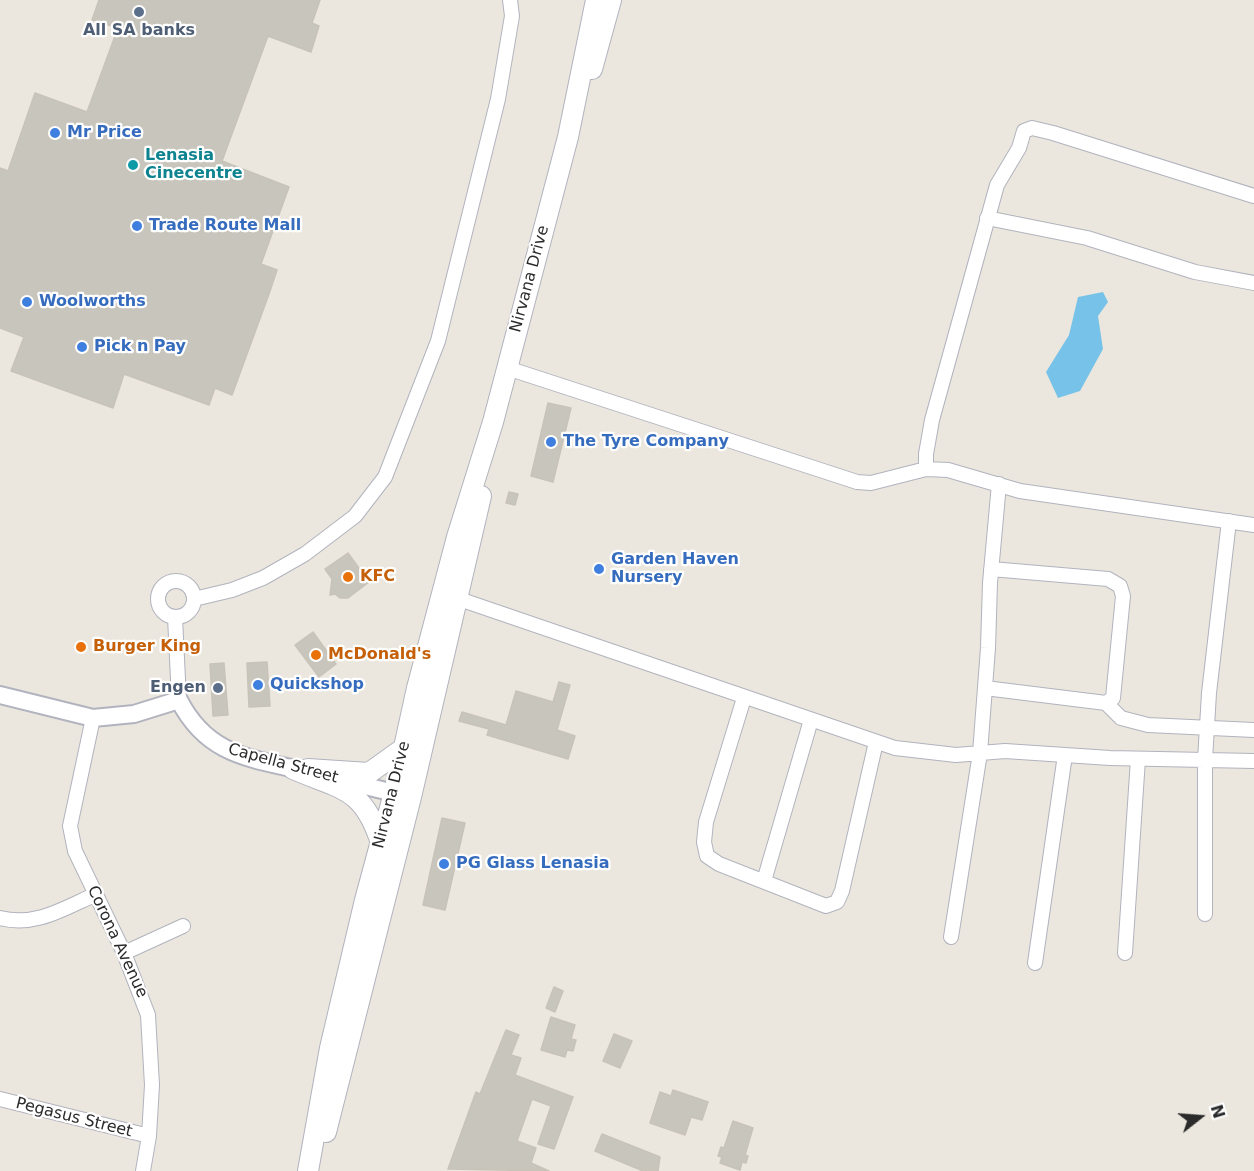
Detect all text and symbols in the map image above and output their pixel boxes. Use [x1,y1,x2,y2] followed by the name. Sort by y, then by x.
[132,5,146,19] marker: All SA banks
[83,21,195,41] place label: All SA banks
[67,123,142,143] place label: Mr Price
[48,126,62,140] marker: Mr Price
[145,146,243,184] place label: Lenasia Cinecentre
[126,158,140,172] marker: Lenasia Cinecentre
[149,216,301,236] place label: Trade Route Mall
[130,219,144,233] marker: Trade Route Mall
[506,223,554,335] street label: Nirvana Drive
[39,292,146,312] place label: Woolworths
[20,295,34,309] marker: Woolworths
[94,337,186,357] place label: Pick n Pay
[75,340,89,354] marker: Pick n Pay
[563,432,729,452] place label: The Tyre Company
[544,435,558,449] marker: The Tyre Company
[611,550,739,588] place label: Garden Haven Nursery
[592,562,606,576] marker: Garden Haven Nursery
[360,567,395,587] place label: KFC
[341,570,355,584] marker: KFC
[93,637,201,657] place label: Burger King
[74,640,88,654] marker: Burger King
[328,645,431,665] place label: McDonald's
[309,648,323,662] marker: McDonald's
[270,675,364,695] place label: Quickshop
[150,678,206,698] place label: Engen
[251,678,265,692] marker: Quickshop
[211,681,225,695] marker: Engen
[369,739,415,851] street label: Nirvana Drive
[226,740,340,788] street label: Capella Street
[456,854,610,874] place label: PG Glass Lenasia
[437,857,451,871] marker: PG Glass Lenasia
[83,883,151,1001] street label: Corona Avenue
[1170,1087,1230,1147] north arrow
[14,1094,134,1142] street label: Pegasus Street
[1207,1102,1229,1121] text: N

